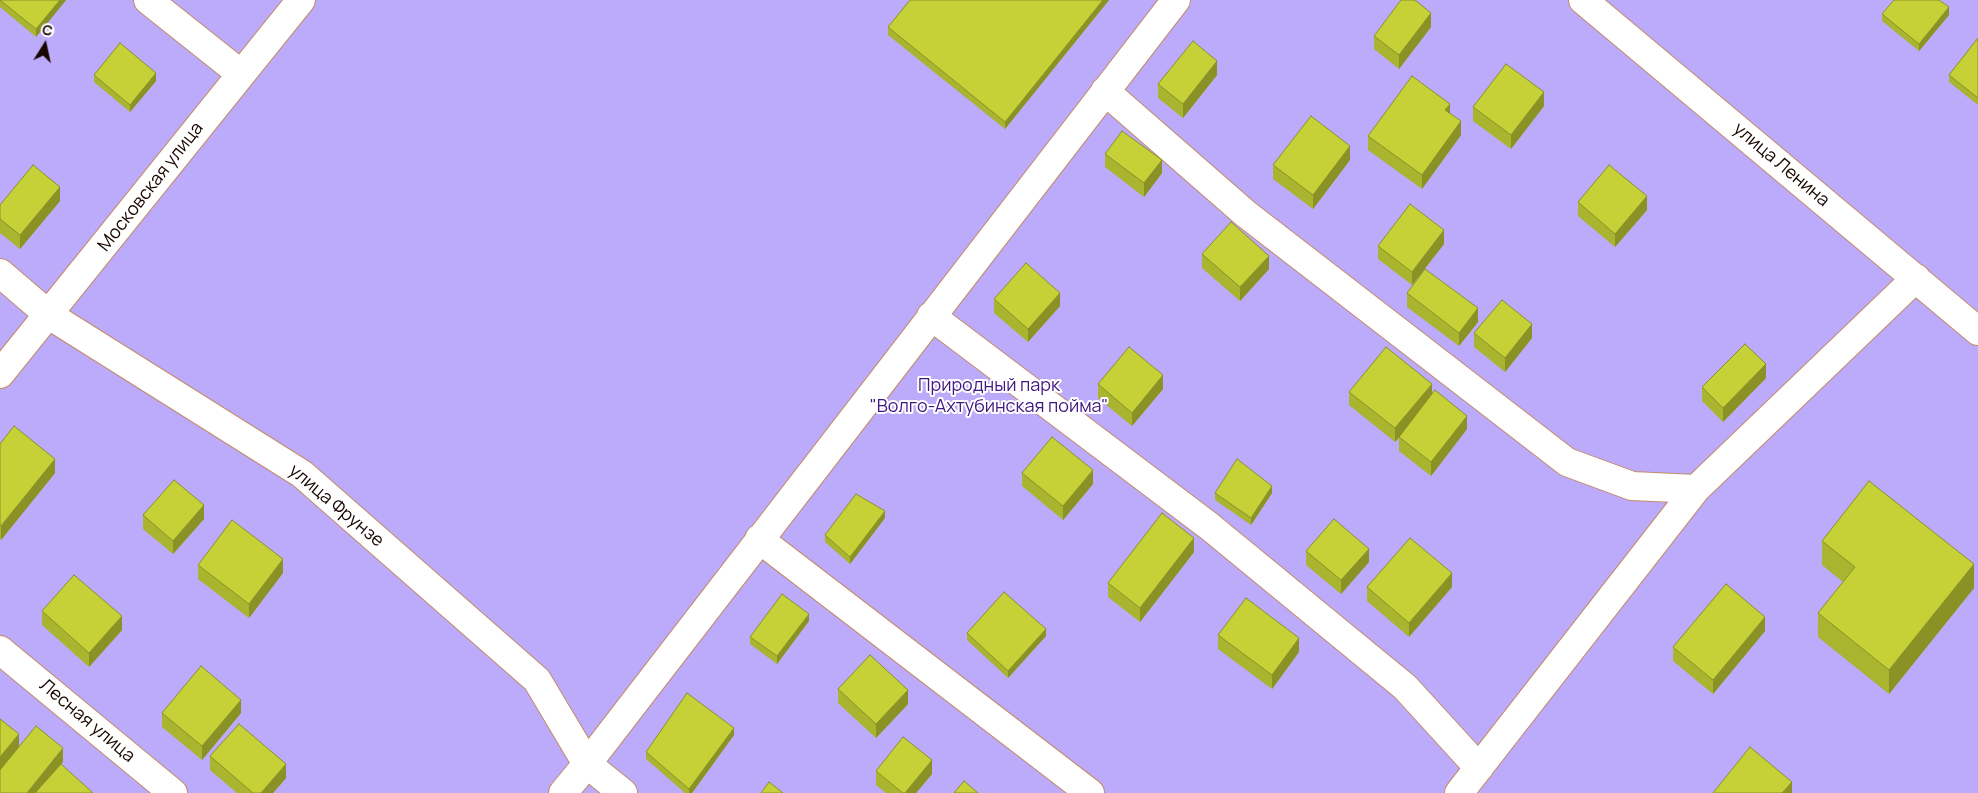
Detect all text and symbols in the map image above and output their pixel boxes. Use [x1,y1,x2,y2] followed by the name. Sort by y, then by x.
[41,19,54,40] text: С
[20,20,70,70] north arrow
[94,118,208,256] street label: Московская улица
[1728,118,1834,212] street label: улица Ленина
[870,375,1108,418] park label: Природный парк "Волго-Ахтубинская пойма"
[284,460,388,552] street label: улица Фрунзе
[35,675,139,767] street label: Лесная улица

